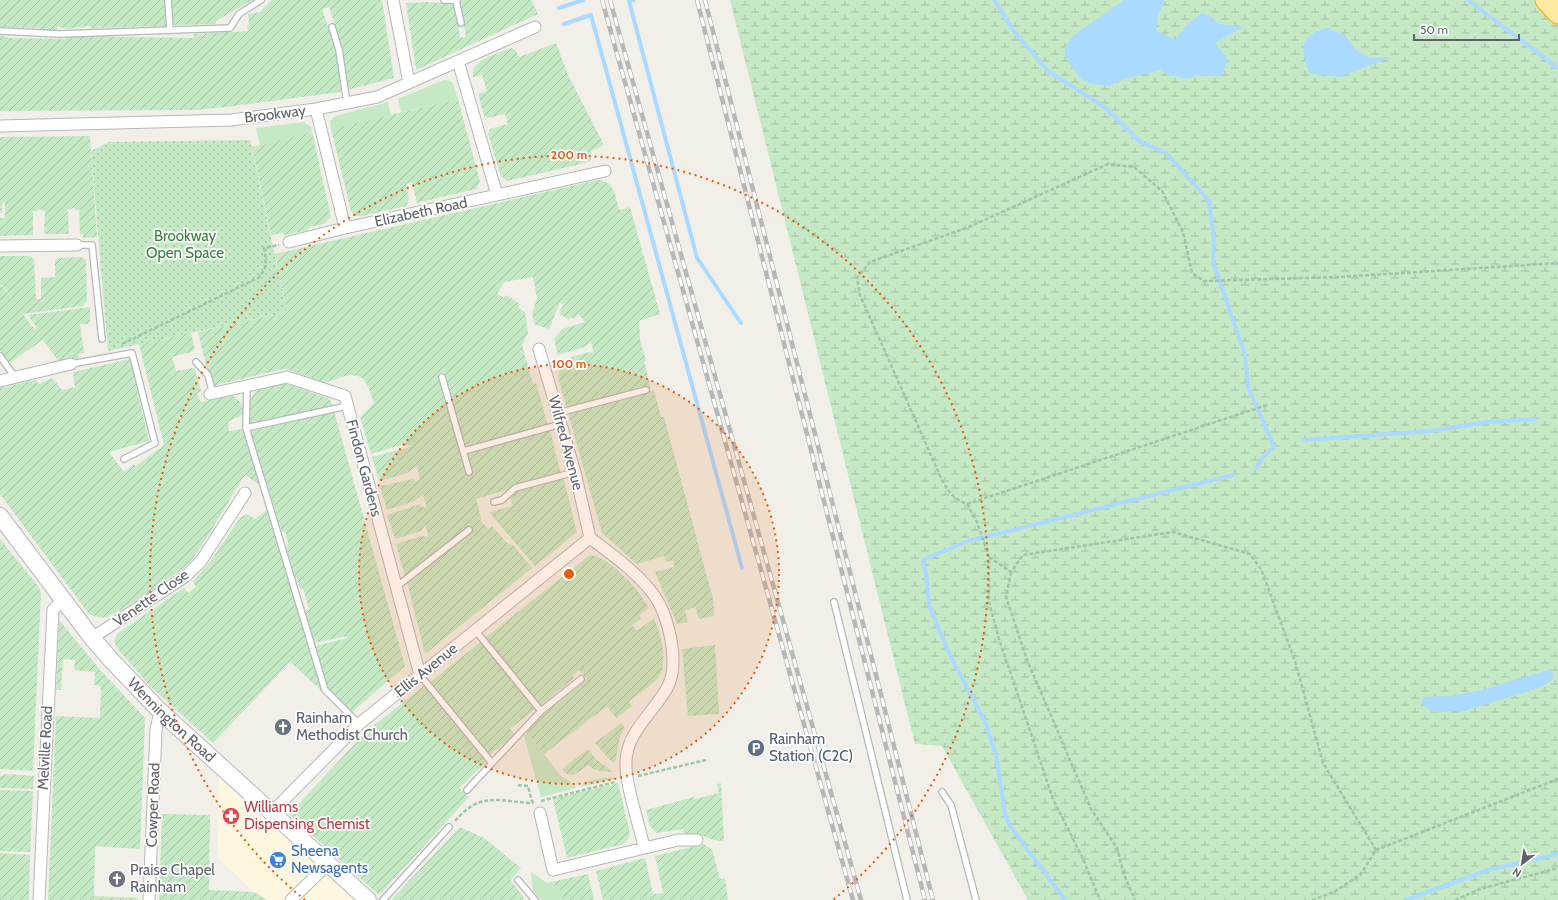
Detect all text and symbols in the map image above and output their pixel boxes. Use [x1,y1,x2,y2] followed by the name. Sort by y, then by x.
[1414,16,1519,42] scale bar
[1420,22,1448,37] text: 50 m
[243,101,307,127] street label: Brookway
[551,147,587,162] text: 200 m
[373,193,469,231] street label: Elizabeth Road
[146,227,224,262] park label: Brookway Open Space
[552,356,586,371] text: 100 m
[545,394,587,493] street label: Wilfred Avenue
[342,417,386,519] street label: Findon Gardens
[110,565,192,631] street label: Venette Close
[562,567,576,581] centre of rings
[391,639,461,701] street label: Ellis Avenue
[124,674,219,766] street label: Wennington Road
[34,705,56,791] street label: Melville Road
[296,709,408,744] place label: Rainham Methodist Church
[273,717,293,737] church icon: Rainham Methodist Church
[769,730,853,765] place label: Rainham Station (C2C)
[746,738,766,758] parking icon: Rainham Station (C2C)
[143,762,163,848] street label: Cowper Road
[244,798,370,833] place label: Williams Dispensing Chemist
[221,806,241,826] pharmacy icon: Williams Dispensing Chemist
[291,842,368,877] place label: Sheena Newsagents
[1502,844,1542,884] north arrow
[268,850,288,870] supermarket icon: Sheena Newsagents
[130,861,215,896] place label: Praise Chapel Rainham
[1510,865,1524,881] text: N
[107,869,127,889] church icon: Praise Chapel Rainham

